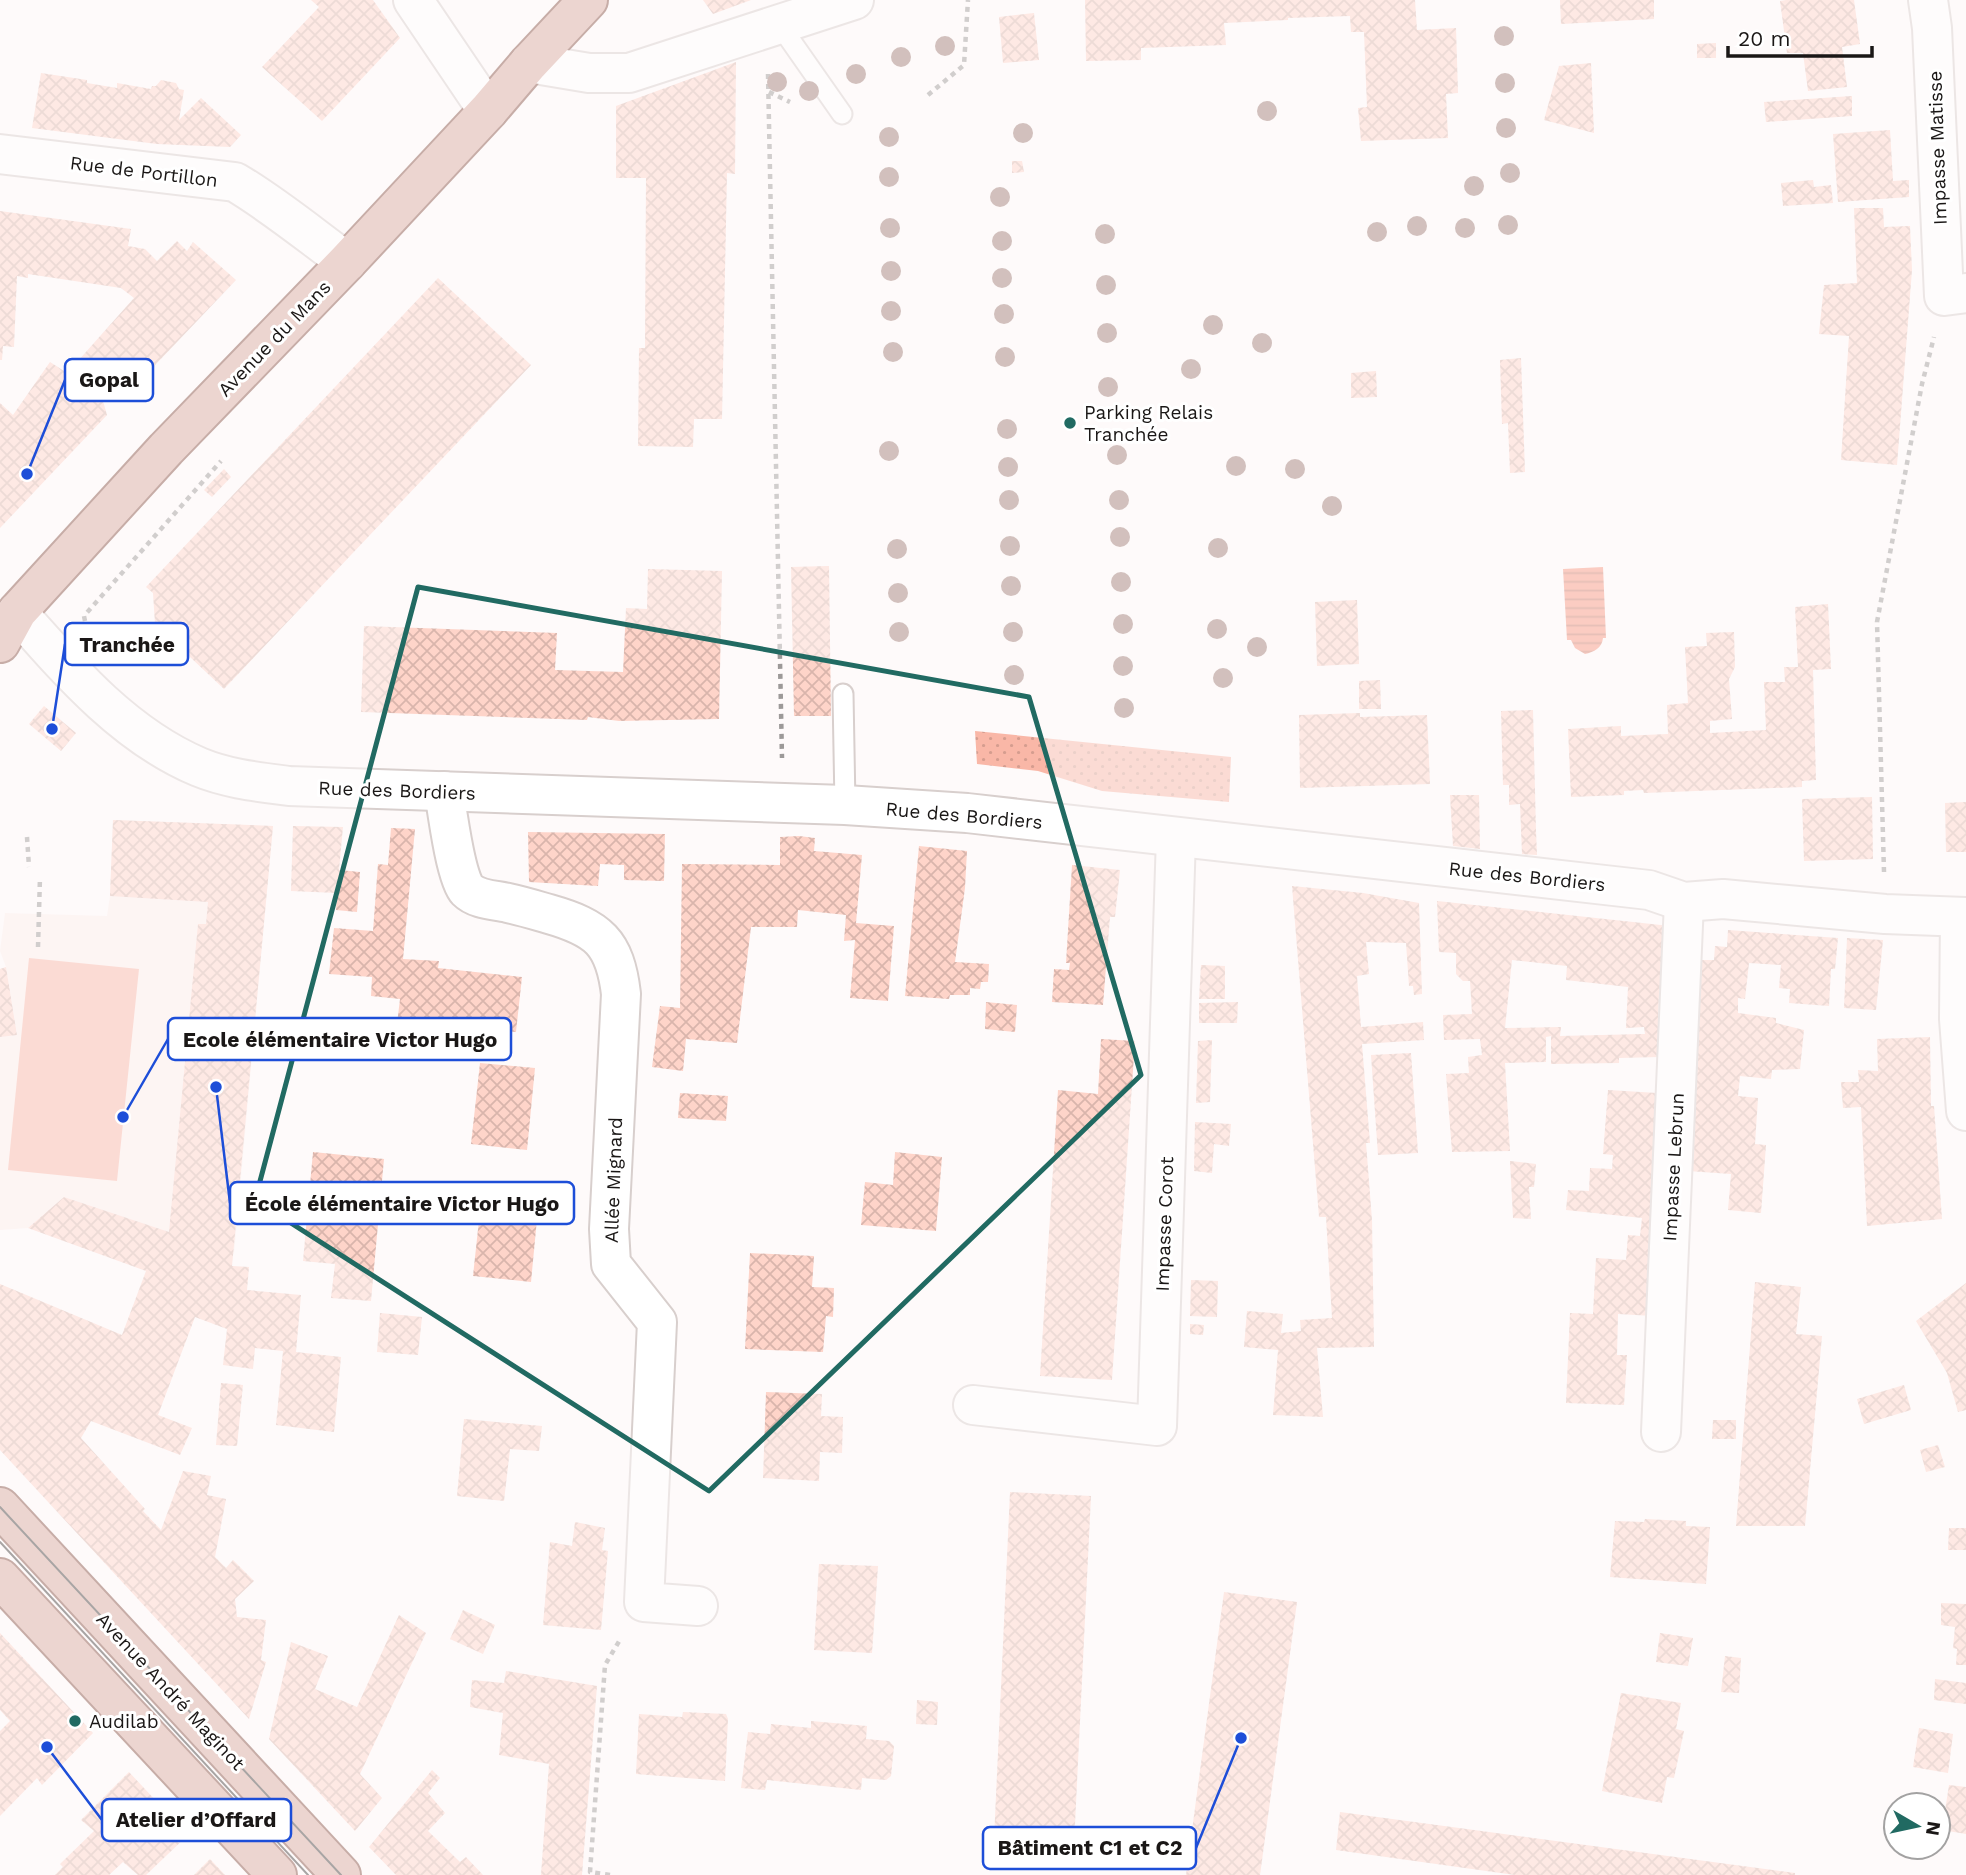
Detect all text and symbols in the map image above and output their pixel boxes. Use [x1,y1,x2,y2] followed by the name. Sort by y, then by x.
[1728,14,1871,58] scale bar
[1738,26,1790,51] text: 20 m
[1923,70,1952,225] street label: Impasse Matisse
[69,151,219,192] street label: Rue de Portillon
[213,276,336,401] street label: Avenue du Mans
[65,359,153,401] callout: Gopal
[79,367,139,392] text: Gopal
[1084,401,1213,446] place label: Parking Relais Tranchée
[1062,415,1078,431] marker: Parking Relais Tranchée
[65,623,188,665] callout: Tranchée
[79,632,175,657] text: Tranchée
[318,776,476,805] street label: Rue des Bordiers
[884,797,1043,834] street label: Rue des Bordiers
[1447,857,1606,896] street label: Rue des Bordiers
[168,1018,511,1060] callout: Ecole élémentaire Victor Hugo
[183,1027,497,1052] text: Ecole élémentaire Victor Hugo
[1658,1092,1689,1242] street label: Impasse Lebrun
[600,1117,627,1243] street label: Allée Mignard
[1151,1156,1178,1292] street label: Impasse Corot
[230,1182,574,1224] callout: École élémentaire Victor Hugo
[245,1191,559,1216] text: École élémentaire Victor Hugo
[92,1608,250,1775] street label: Avenue André Maginot
[89,1710,159,1733] place label: Audilab
[67,1713,83,1729] marker: Audilab
[1882,1791,1952,1861] north arrow
[102,1799,291,1841] callout: Atelier d’Offard
[116,1807,276,1832] text: Atelier d’Offard
[1921,1820,1946,1837] text: N
[983,1827,1196,1869] callout: Bâtiment C1 et C2
[998,1835,1182,1860] text: Bâtiment C1 et C2

